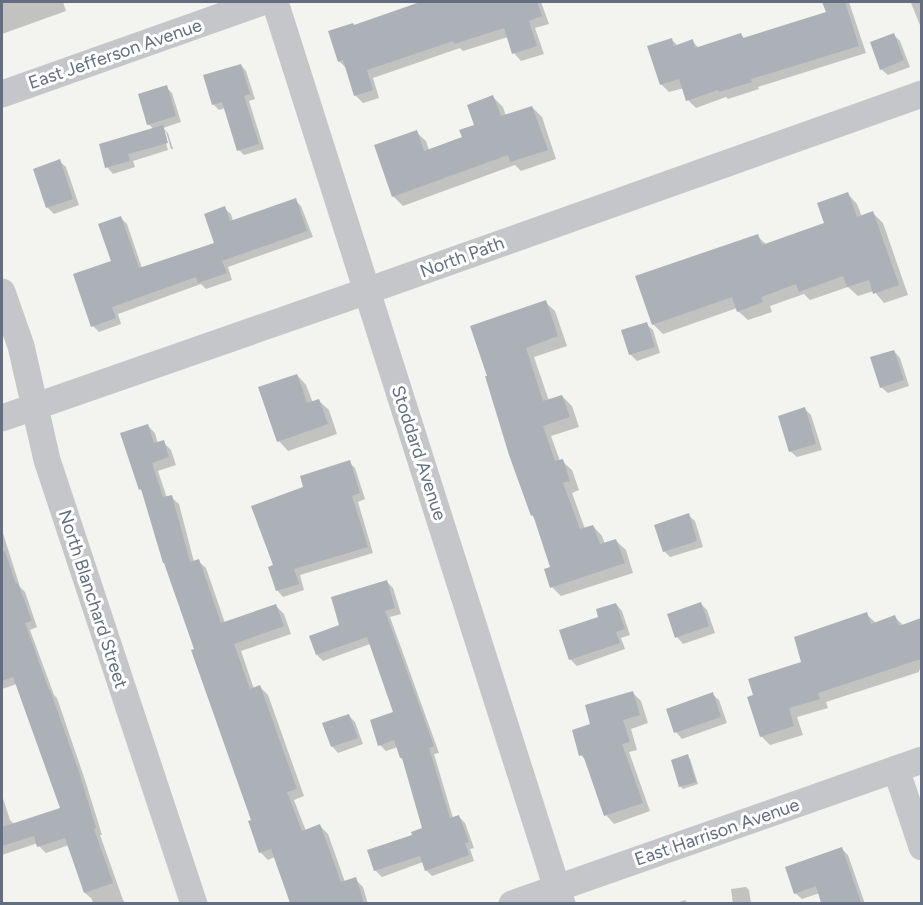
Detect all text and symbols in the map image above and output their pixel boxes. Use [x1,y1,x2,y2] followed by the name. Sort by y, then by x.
[25,14,205,94] street label: East Jefferson Avenue
[417,232,507,282] street label: North Path
[387,383,451,523] street label: Stoddard Avenue
[54,507,132,691] street label: North Blanchard Street
[632,793,802,871] street label: East Harrison Avenue

